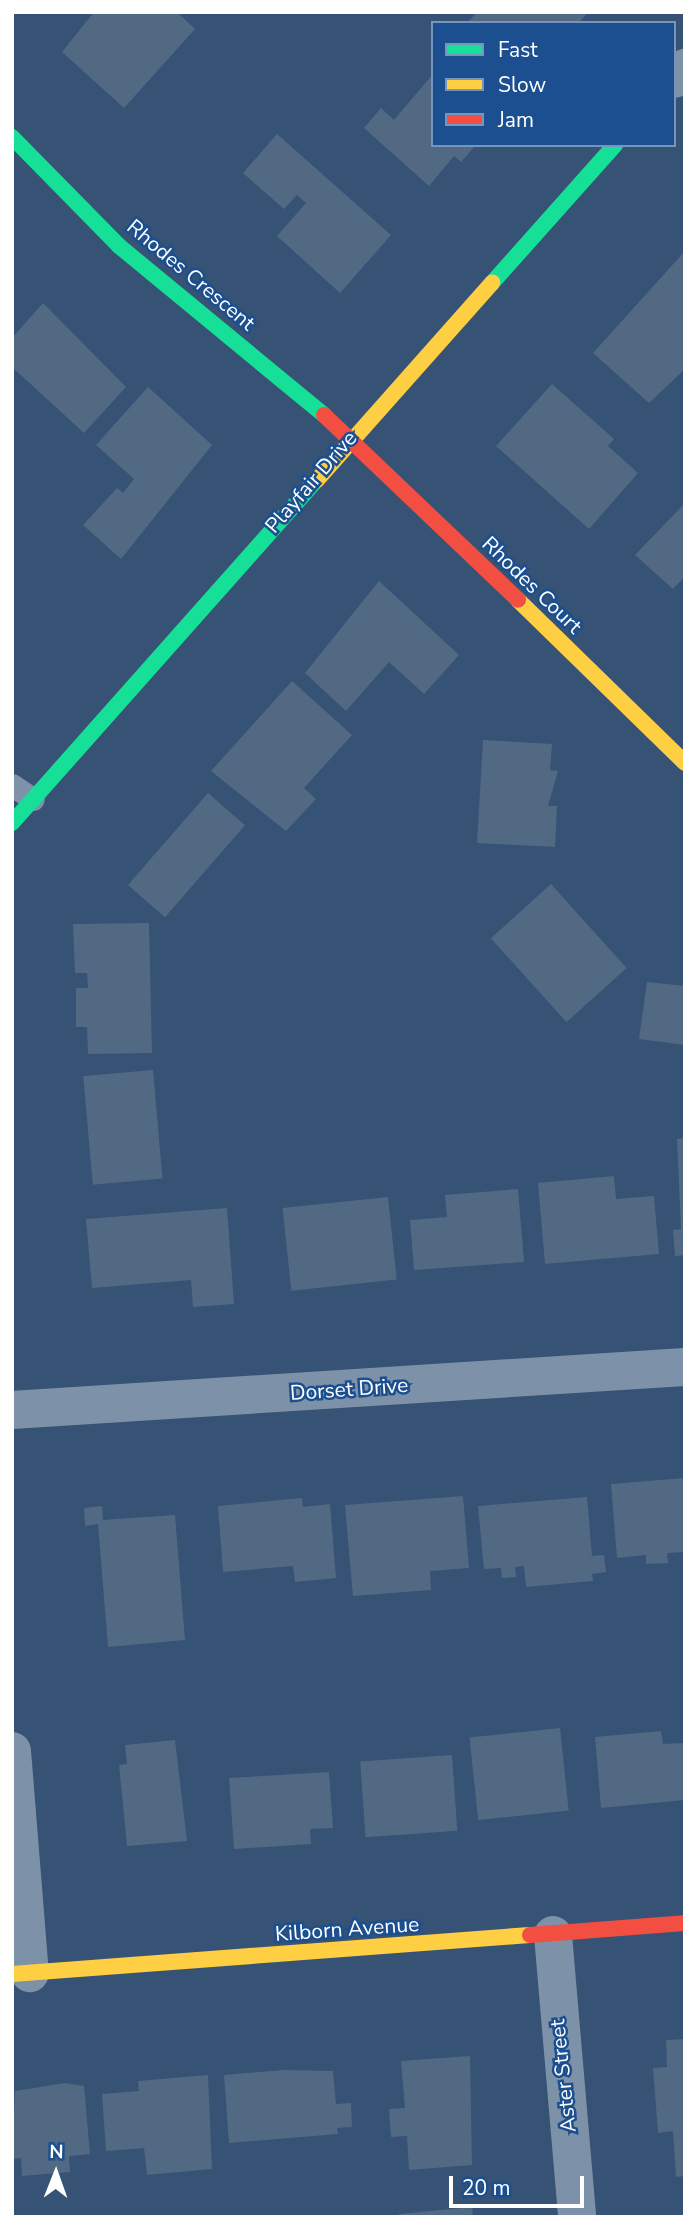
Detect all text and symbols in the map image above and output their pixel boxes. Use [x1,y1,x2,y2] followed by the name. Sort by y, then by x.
[431,21,676,147] legend
[498,36,538,64] text: Fast
[498,71,546,99] text: Slow
[498,106,534,134] text: Jam
[122,214,260,336] street label: Rhodes Crescent
[260,426,362,538] street label: Playfair Drive
[477,531,587,639] street label: Rhodes Court
[289,1372,409,1406] street label: Dorset Drive
[274,1911,420,1947] street label: Kilborn Avenue
[545,2018,581,2134] street label: Aster Street
[21,2138,91,2208] north arrow
[49,2139,64,2165] text: N
[452,2162,587,2206] scale bar
[462,2174,511,2202] text: 20 m

